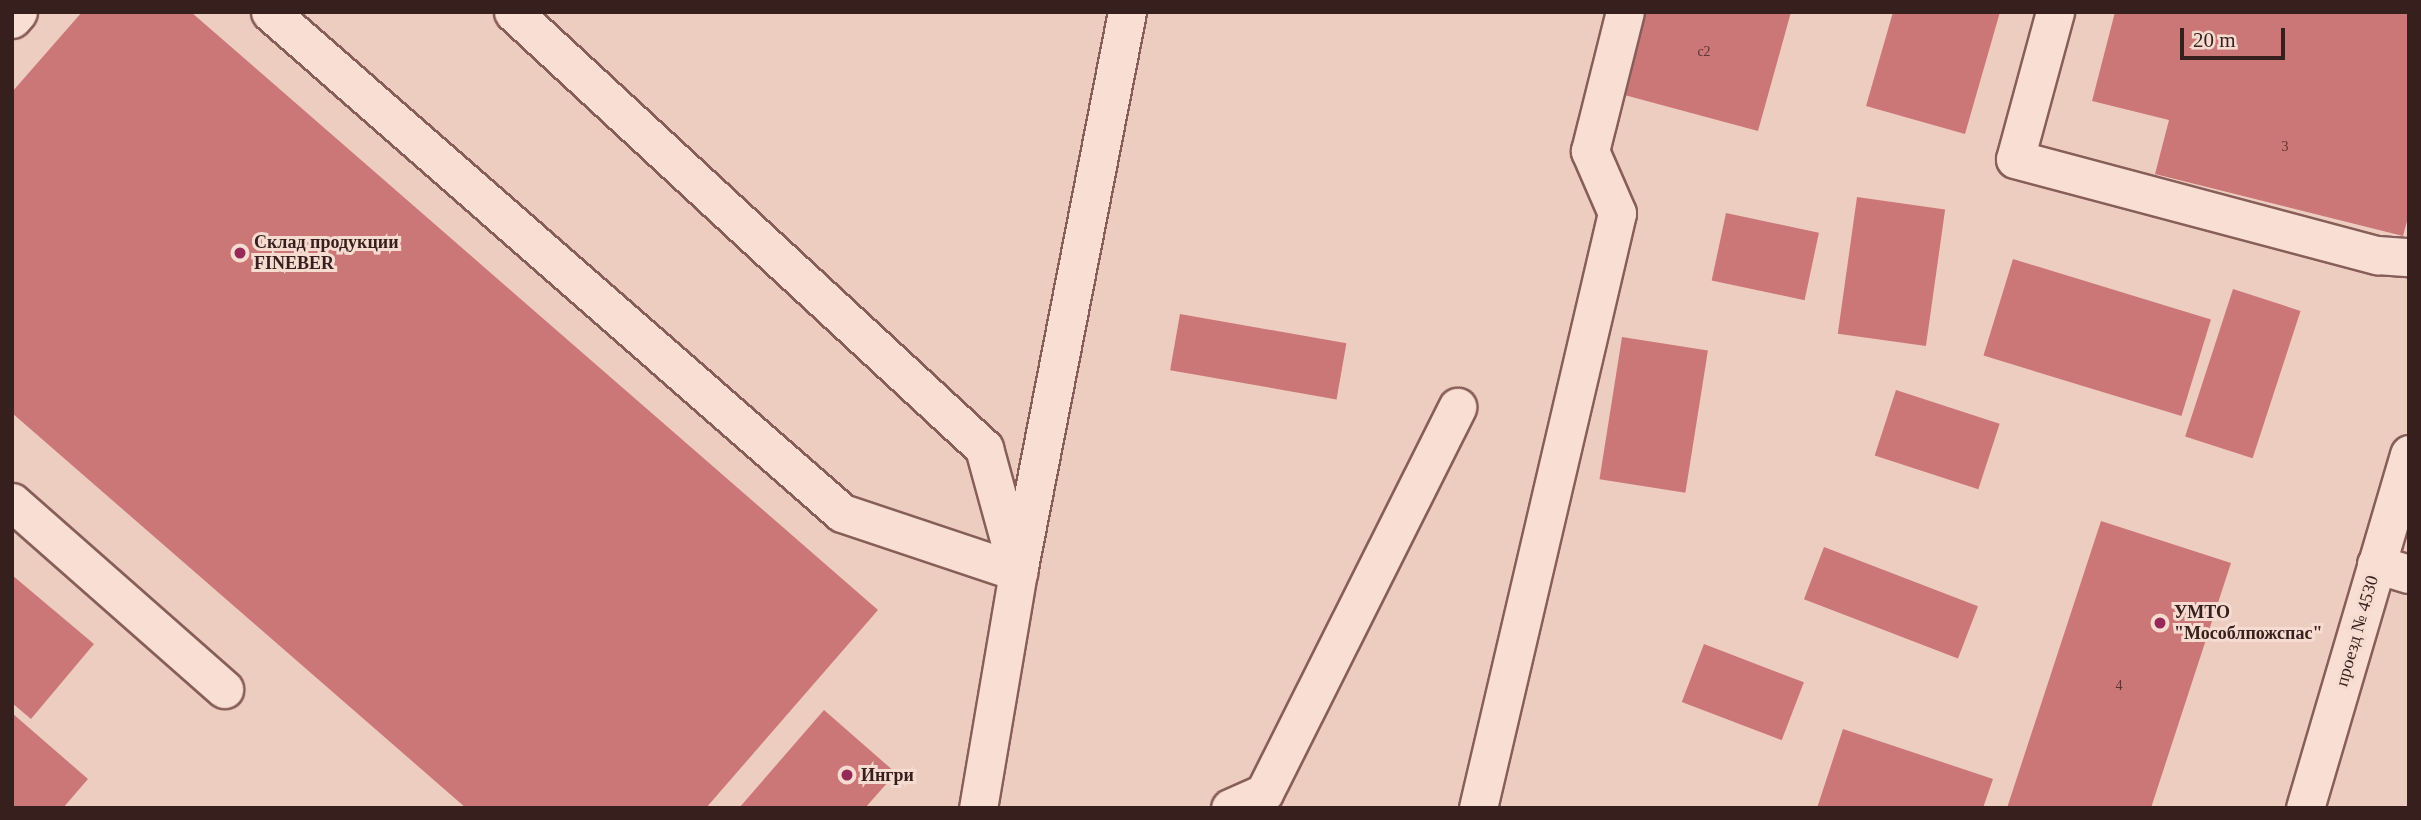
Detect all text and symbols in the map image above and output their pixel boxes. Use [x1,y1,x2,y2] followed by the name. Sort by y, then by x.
[2183,14,2288,58] scale bar
[2193,28,2236,52] text: 20 m
[1697,44,1711,60] house number: с2
[2282,139,2288,155] house number: 3
[254,232,399,274] place label: Склад продукции FINEBER
[232,245,248,261] marker: Склад продукции FINEBER
[2331,573,2383,689] street label: проезд № 4530
[2174,602,2322,644] place label: УМТО "Мособлпожспас"
[2152,615,2168,631] marker: УМТО "Мособлпожспас"
[2116,678,2122,694] house number: 4
[861,764,914,786] place label: Ингри
[839,767,855,783] marker: Ингри

